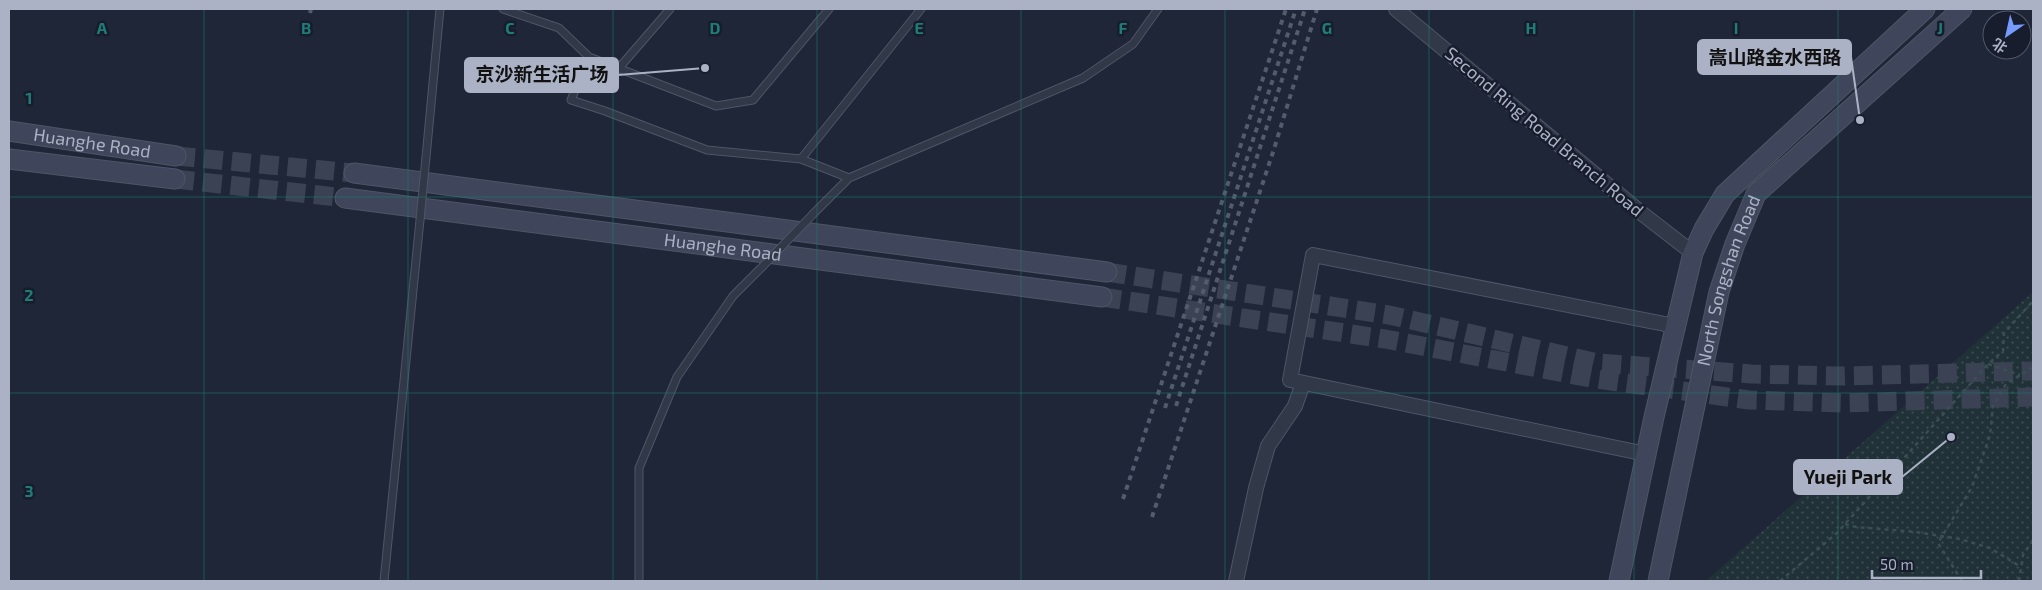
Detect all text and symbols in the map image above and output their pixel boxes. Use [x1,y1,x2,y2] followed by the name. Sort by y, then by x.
[1982,10,2032,60] north arrow
[97,18,108,37] text: A
[301,18,311,37] text: B
[505,18,515,37] text: C
[710,18,721,37] text: D
[914,18,924,37] text: E
[1119,18,1128,37] text: F
[1322,18,1332,37] text: G
[1525,18,1537,37] text: H
[1734,18,1738,37] text: I
[1937,18,1943,37] text: J
[1989,35,2010,57] text: 北
[1698,40,1851,74] callout: 嵩山路金水西路
[1441,42,1648,221] street label: Second Ring Road Branch Road
[1708,45,1842,68] text: 嵩山路金水西路
[465,58,618,92] callout: 京沙新生活广场
[475,62,609,85] text: 京沙新生活广场
[26,88,32,107] text: 1
[32,123,152,162] street label: Huanghe Road
[1692,191,1764,368] street label: North Songshan Road
[663,228,783,265] street label: Huanghe Road
[24,285,34,304] text: 2
[1794,460,1902,494] callout: Yueji Park
[1804,465,1893,488] text: Yueji Park
[24,481,34,500] text: 3
[1872,548,1981,580] scale bar
[1880,555,1914,573] text: 50 m

